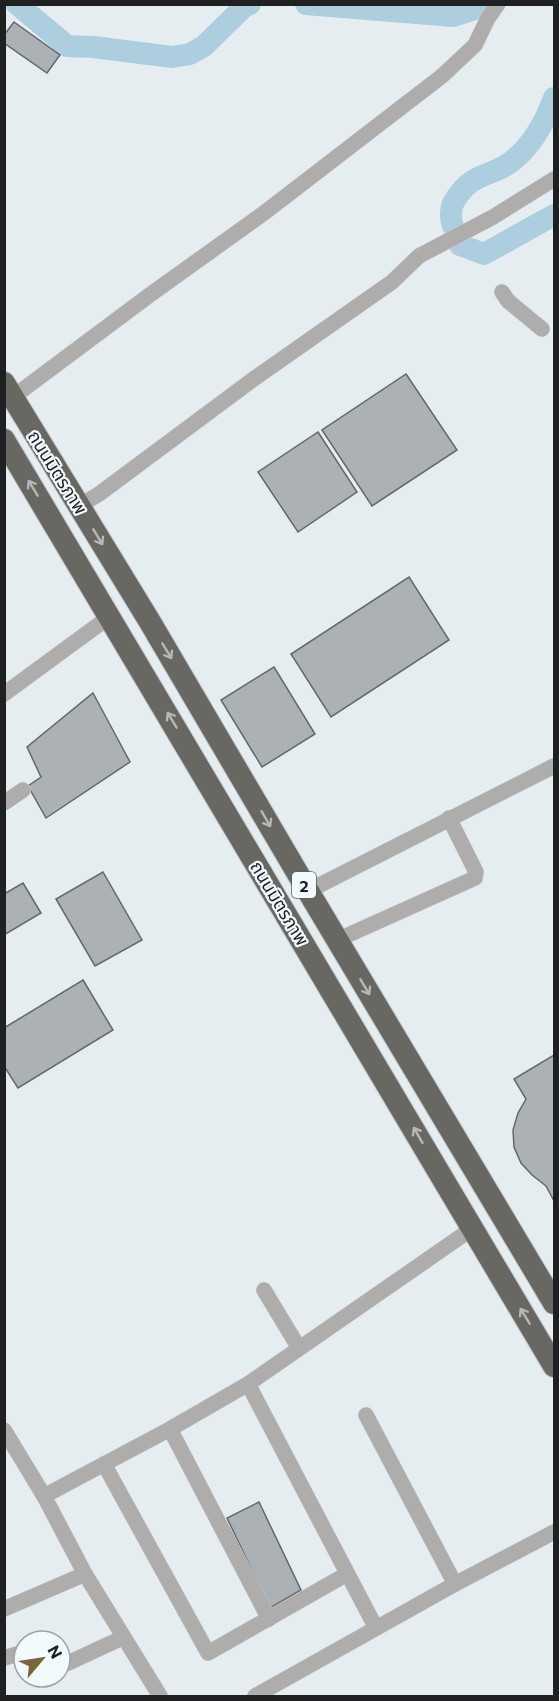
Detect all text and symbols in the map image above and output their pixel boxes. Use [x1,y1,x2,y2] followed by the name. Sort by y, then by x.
[24,426,92,518] street label: ถนนมิตรภาพ
[27,480,39,497] one-way arrow
[92,528,104,545] one-way arrow
[162,642,174,659] one-way arrow
[165,712,177,729] one-way arrow
[260,810,272,827] one-way arrow
[246,857,314,949] street label: ถนนมิตรภาพ
[292,872,316,898] road number: 2
[359,978,371,995] one-way arrow
[411,1127,423,1144] one-way arrow
[518,1308,530,1325] one-way arrow
[12,1629,72,1689] north arrow
[44,1642,67,1661] text: N

